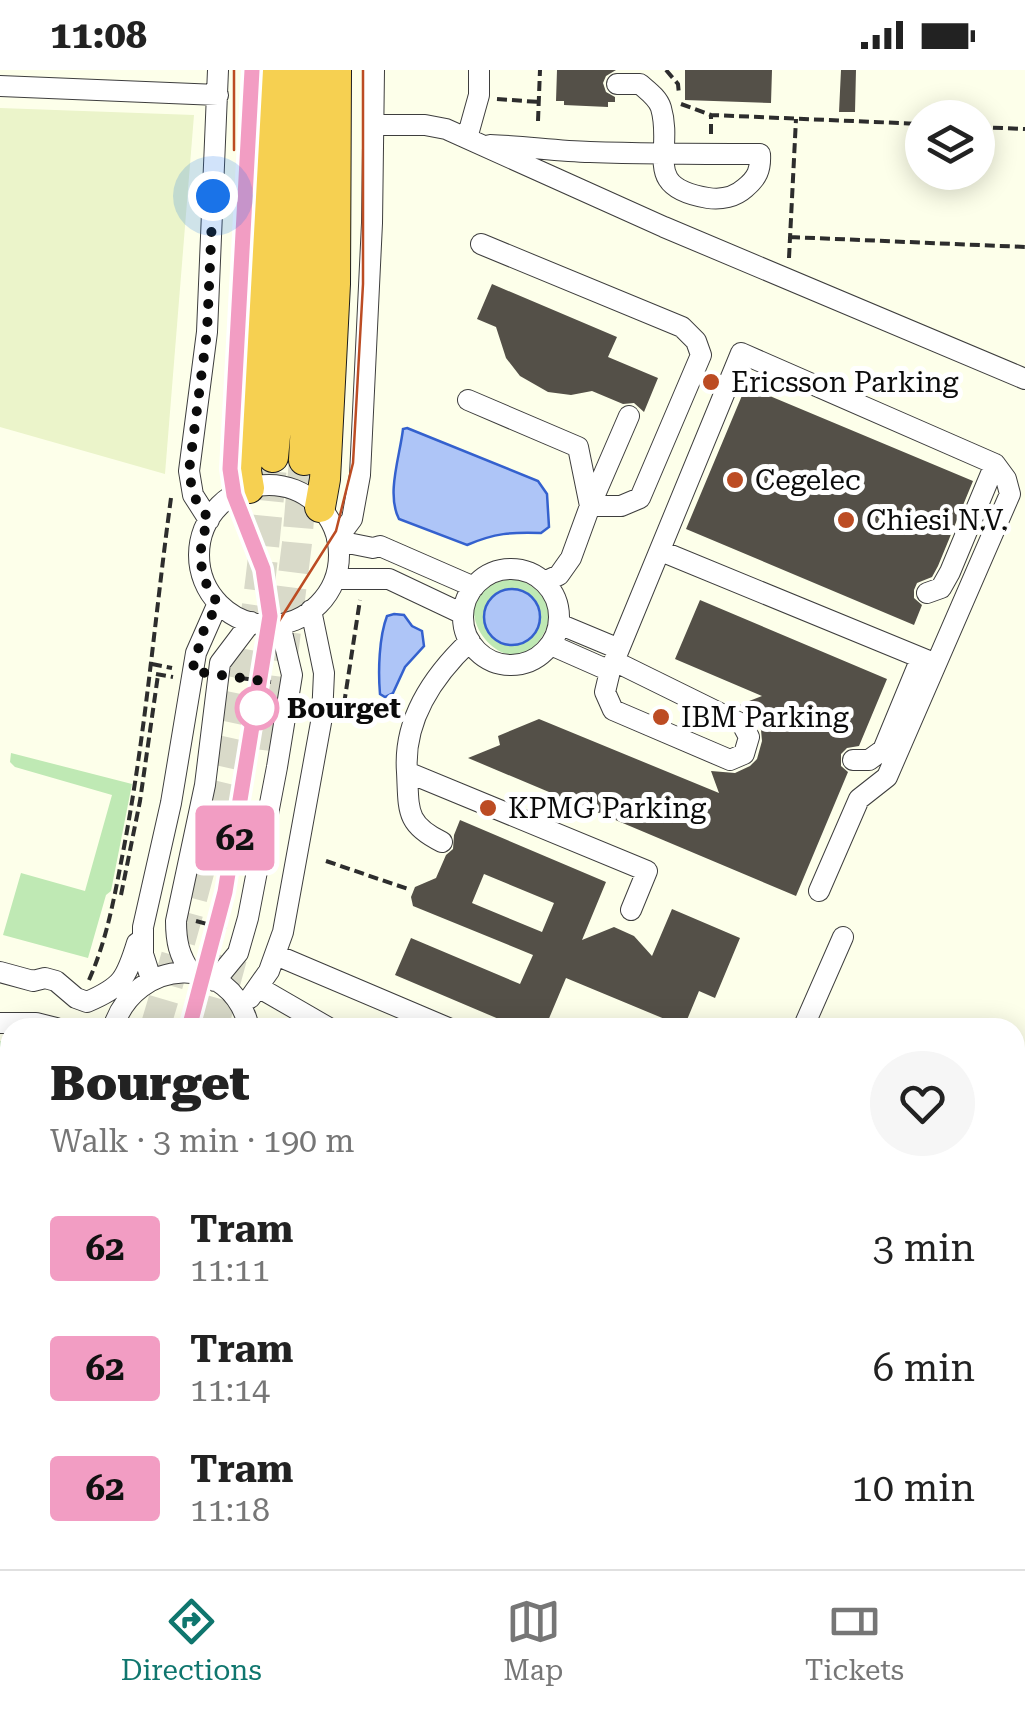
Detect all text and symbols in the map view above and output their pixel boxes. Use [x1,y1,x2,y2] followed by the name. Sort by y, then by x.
[50,13,147,57] text: 11:08
[905,100,995,190] map controls
[905,100,995,190] button: layers
[188,171,238,221] your location
[731,366,959,399] place label: Ericsson Parking
[700,371,722,393] marker: Ericsson Parking
[755,464,861,497] place label: Cegelec
[724,469,746,491] marker: Cegelec
[866,504,1008,537] place label: Chiesi N.V.
[835,509,857,531] marker: Chiesi N.V.
[236,687,278,729] marker: Bourget
[287,692,401,725] place label: Bourget
[681,701,849,734] place label: IBM Parking
[650,706,672,728] marker: IBM Parking
[508,792,706,825] place label: KPMG Parking
[477,797,499,819] marker: KPMG Parking
[190,806,280,870] line badge: 62
[215,818,255,859] text: 62
[870,1051,975,1156] button: heart
[50,1056,250,1112] text: Bourget
[50,1122,354,1160] text: Walk · 3 min · 190 m
[190,1207,293,1251] text: Tram
[873,1226,975,1270] text: 3 min
[85,1228,125,1269] text: 62
[190,1251,270,1289] text: 11:11
[190,1327,293,1371] text: Tram
[873,1346,975,1390] text: 6 min
[85,1348,125,1389] text: 62
[190,1371,270,1409] text: 11:14
[190,1447,293,1491] text: Tram
[852,1466,975,1510] text: 10 min
[85,1468,125,1509] text: 62
[190,1491,270,1529] text: 11:18
[121,1594,262,1687] tab: Directions
[503,1594,563,1687] tab: Map
[805,1594,904,1687] tab: Tickets

